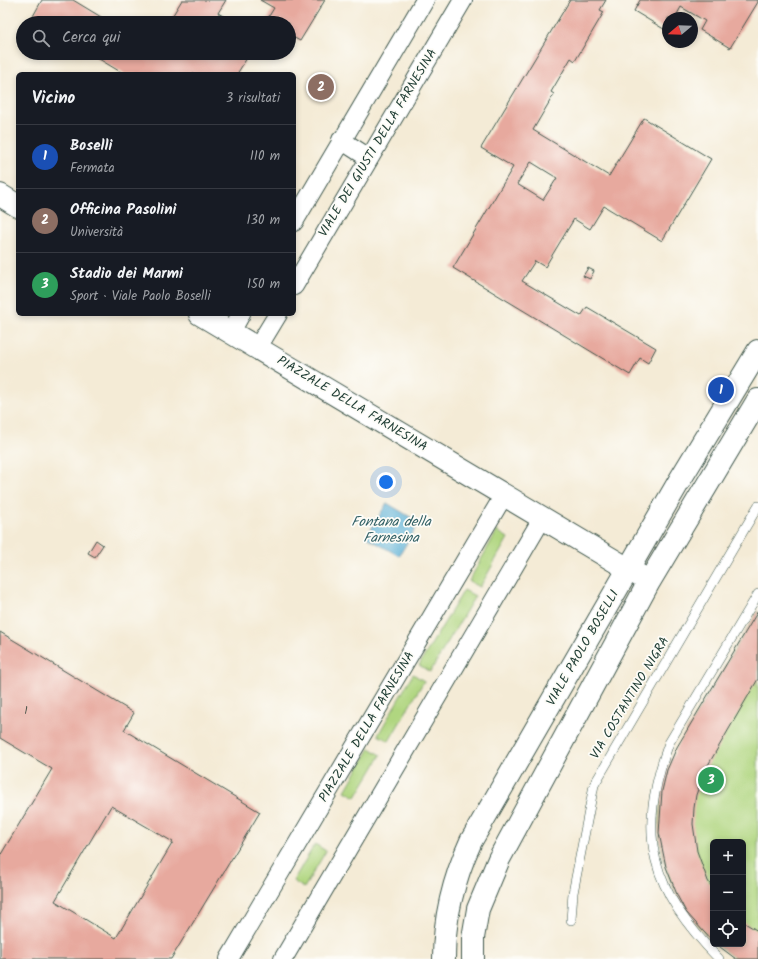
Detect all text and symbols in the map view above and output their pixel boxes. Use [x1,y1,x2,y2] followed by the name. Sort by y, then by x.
[662,12,698,48] north arrow
[16,16,296,60] search box
[62,26,120,50] text: Cerca qui
[30,27,52,49] icon: search
[313,45,443,241] street label: VIALE DEI GIUSTI DELLA FARNESINA
[308,72,334,102] pin: 2
[32,85,75,112] text: Vicino
[226,88,280,109] text: 3 risultati
[70,134,112,158] text: Boselli
[43,146,47,167] text: 1
[250,146,280,167] text: 110 m
[70,158,115,179] text: Fermata
[70,198,176,222] text: Officina Pasolini
[41,210,49,231] text: 2
[246,210,280,231] text: 130 m
[70,222,123,243] text: Università
[70,262,183,286] text: Stadio dei Marmi
[41,274,49,295] text: 3
[247,274,280,295] text: 150 m
[70,286,211,307] text: Sport · Viale Paolo Boselli
[273,351,431,457] street label: PIAZZALE DELLA FARNESINA
[708,375,734,405] pin: 1
[376,472,396,492] your location
[351,511,432,549] water label: Fontana della Farnesina
[541,586,625,710] street label: VIALE PAOLO BOSELLI
[585,633,675,763] street label: VIA COSTANTINO NIGRA
[314,648,420,806] street label: PIAZZALE DELLA FARNESINA
[24,702,28,720] house number: 1
[698,765,724,795] pin: 3
[710,839,746,947] map controls
[710,839,746,875] button: +
[710,875,746,911] button: −
[710,911,746,947] button: locate

